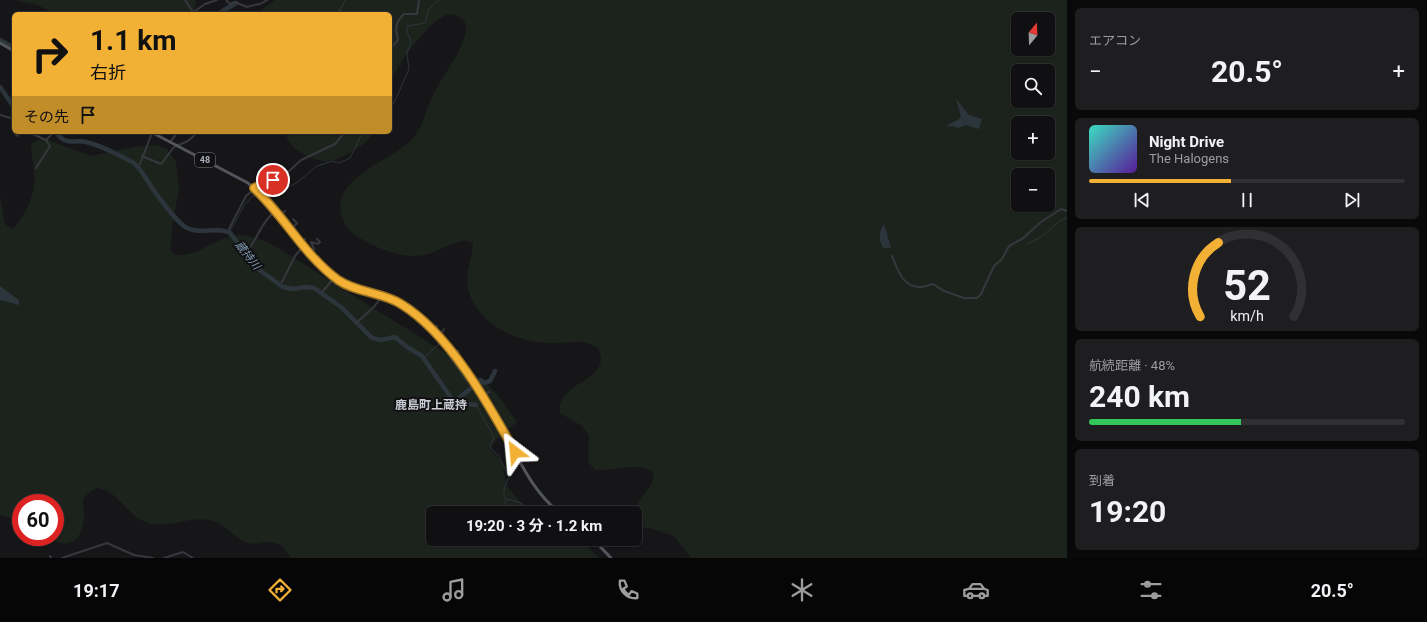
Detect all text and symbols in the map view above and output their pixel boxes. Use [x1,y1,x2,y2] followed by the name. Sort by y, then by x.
[1011,12,1055,56] north arrow
[1011,12,1055,212] map controls
[90,24,176,57] text: 1.1 km
[24,28,76,80] icon: right
[1089,33,1141,48] text: エアコン
[1211,54,1283,89] text: 20.5°
[1089,59,1102,84] text: −
[1393,59,1405,84] text: +
[90,62,126,83] text: 右折
[1011,64,1055,108] button: search
[77,104,99,126] icon: arrive
[24,108,69,126] text: その先
[1011,116,1055,160] button: +
[1149,133,1224,151] text: Night Drive
[1149,151,1229,166] text: The Halogens
[195,153,215,167] road number: 48
[256,163,290,197] pin
[1011,168,1055,212] button: −
[262,169,284,191] icon: arrive
[1131,189,1153,211] icon: previous
[1236,189,1258,211] icon: pause
[1341,189,1363,211] icon: next
[232,238,264,273] water label: 蔵持川
[1223,261,1271,310] text: 52
[1230,308,1264,324] text: km/h
[1089,358,1175,373] text: 航続距離 · 48%
[1089,379,1190,414] text: 240 km
[395,398,467,412] district label: 鹿島町上蔵持
[494,431,536,473] position arrow
[1089,473,1115,488] text: 到着
[12,494,64,546] speed limit sign: 60
[1089,494,1166,529] text: 19:20
[466,517,602,535] text: 19:20 · 3 分 · 1.2 km
[266,576,294,604] icon: directions
[440,576,468,604] icon: music
[614,576,642,604] icon: phone
[788,576,816,604] icon: climate
[962,576,990,604] icon: car
[1137,576,1165,604] icon: filters
[73,580,119,601] text: 19:17
[1311,580,1354,601] text: 20.5°

